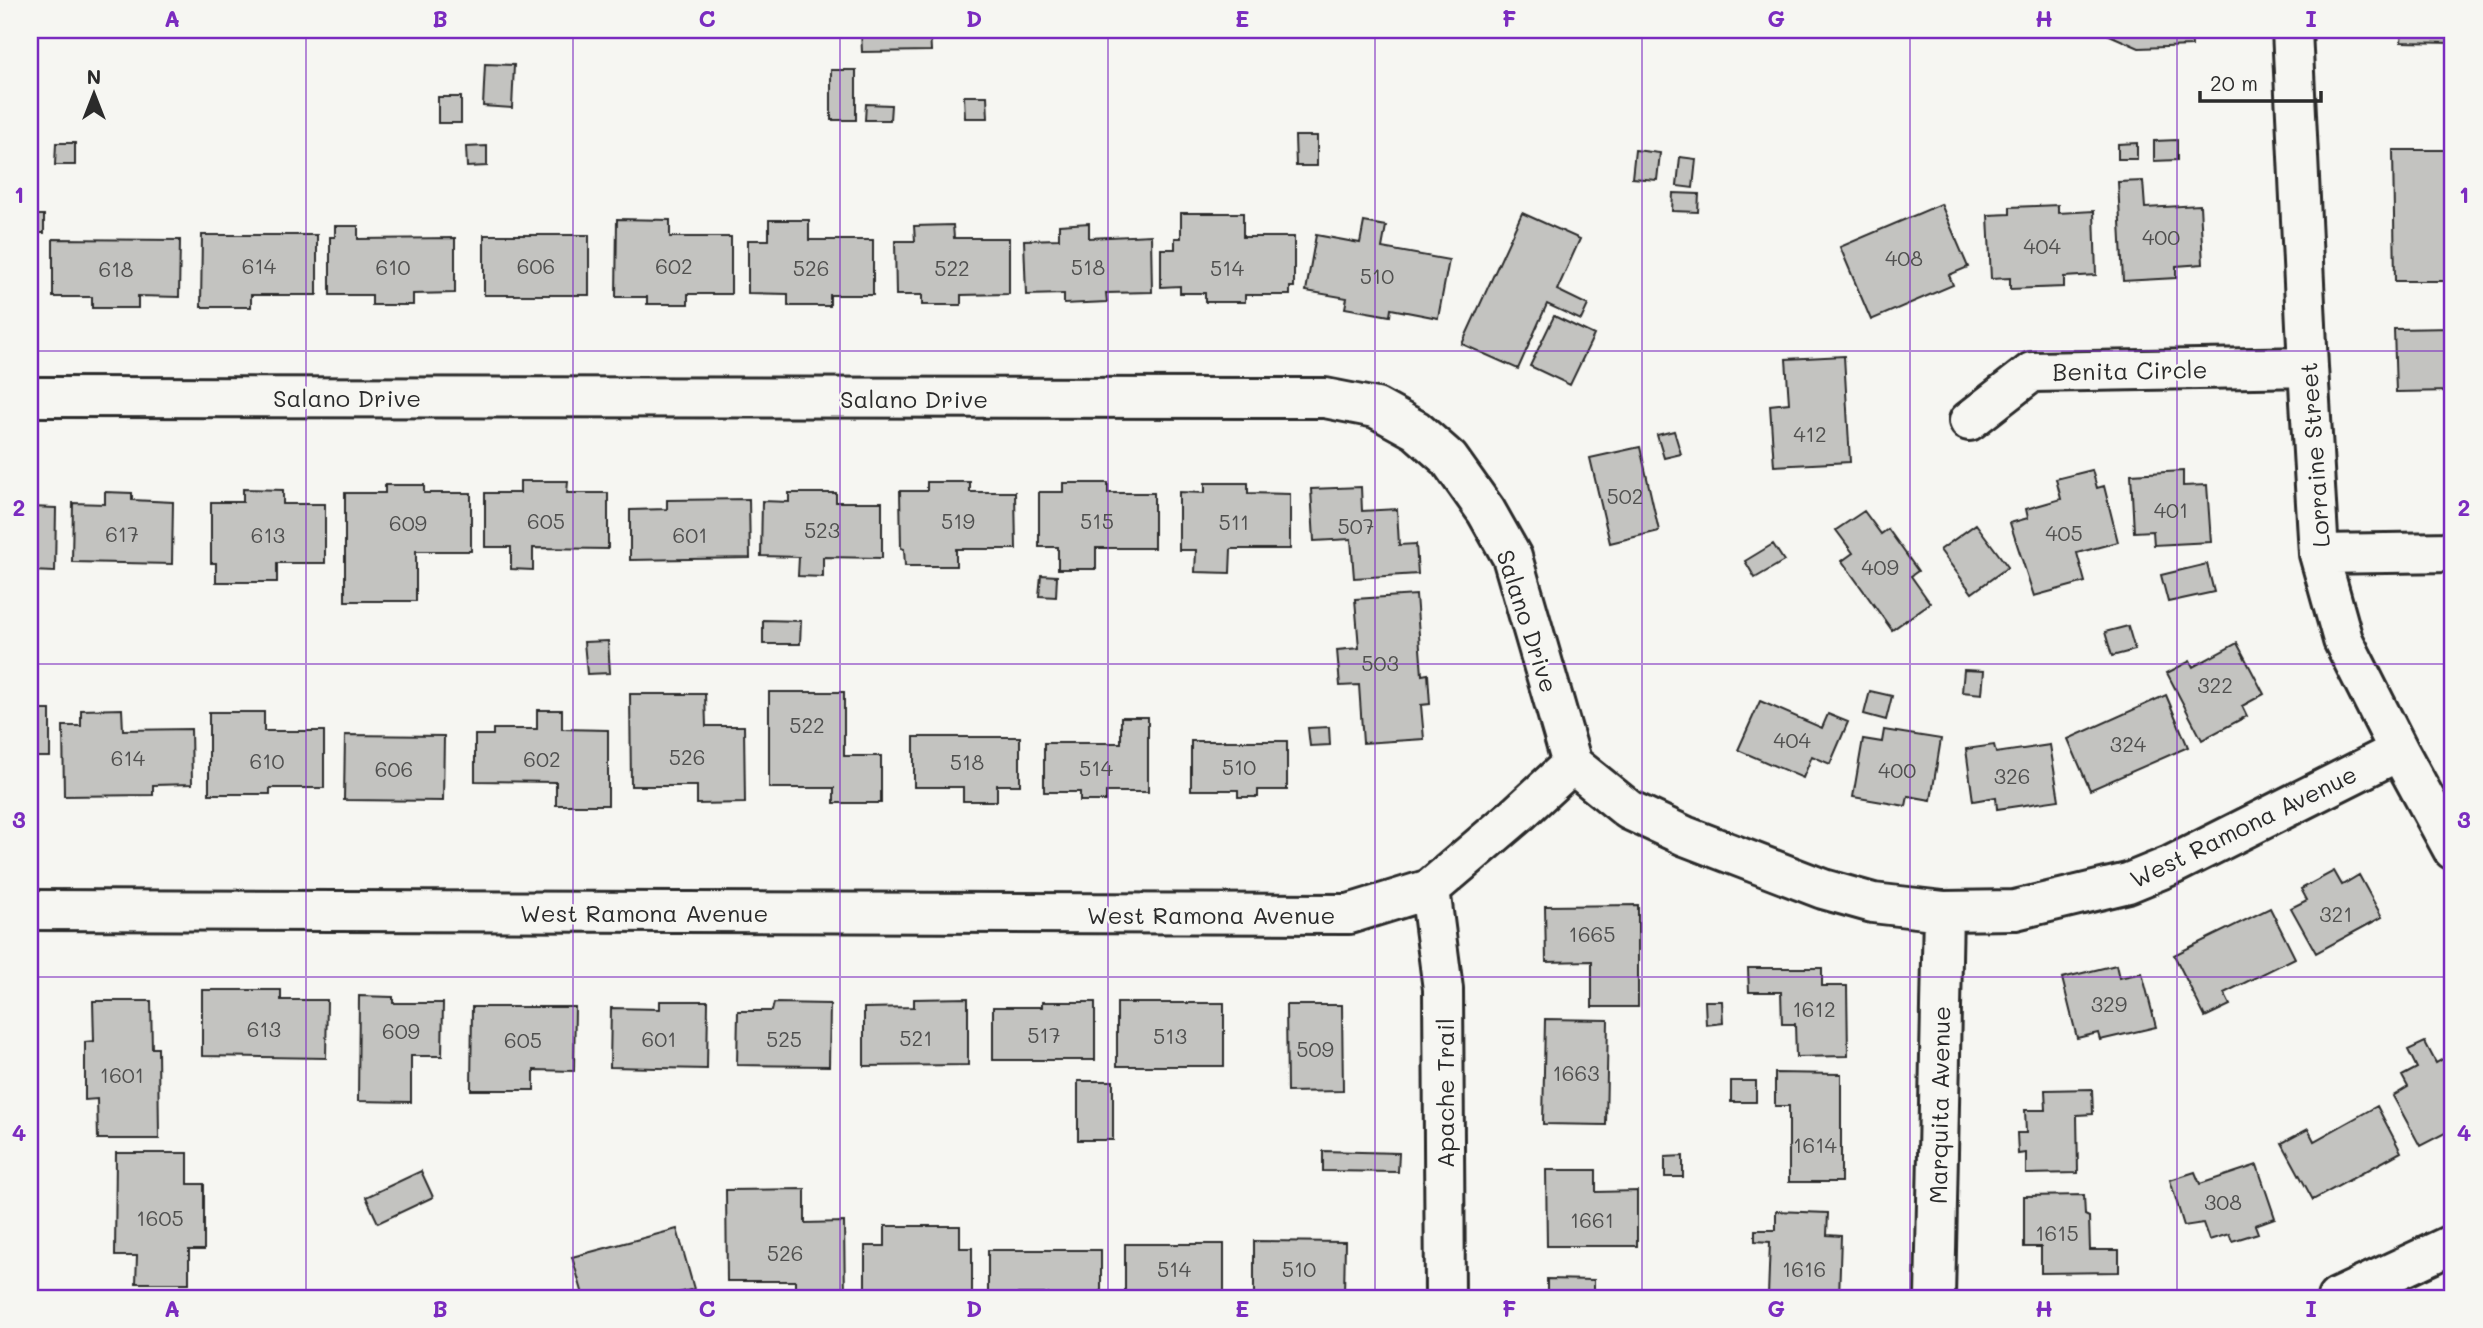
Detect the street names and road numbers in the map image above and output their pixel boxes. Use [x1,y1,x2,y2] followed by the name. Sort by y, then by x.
[2052,353,2208,387] street label: Benita Circle
[2292,361,2336,549] street label: Lorraine Street
[273,382,421,413] street label: Salano Drive
[840,383,988,414] street label: Salano Drive
[1490,546,1566,696] street label: Salano Drive
[2125,758,2361,894] street label: West Ramona Avenue
[520,897,768,928] street label: West Ramona Avenue
[1087,899,1335,930] street label: West Ramona Avenue
[1922,1006,1956,1204] street label: Marquita Avenue
[1429,1018,1460,1168] street label: Apache Trail

